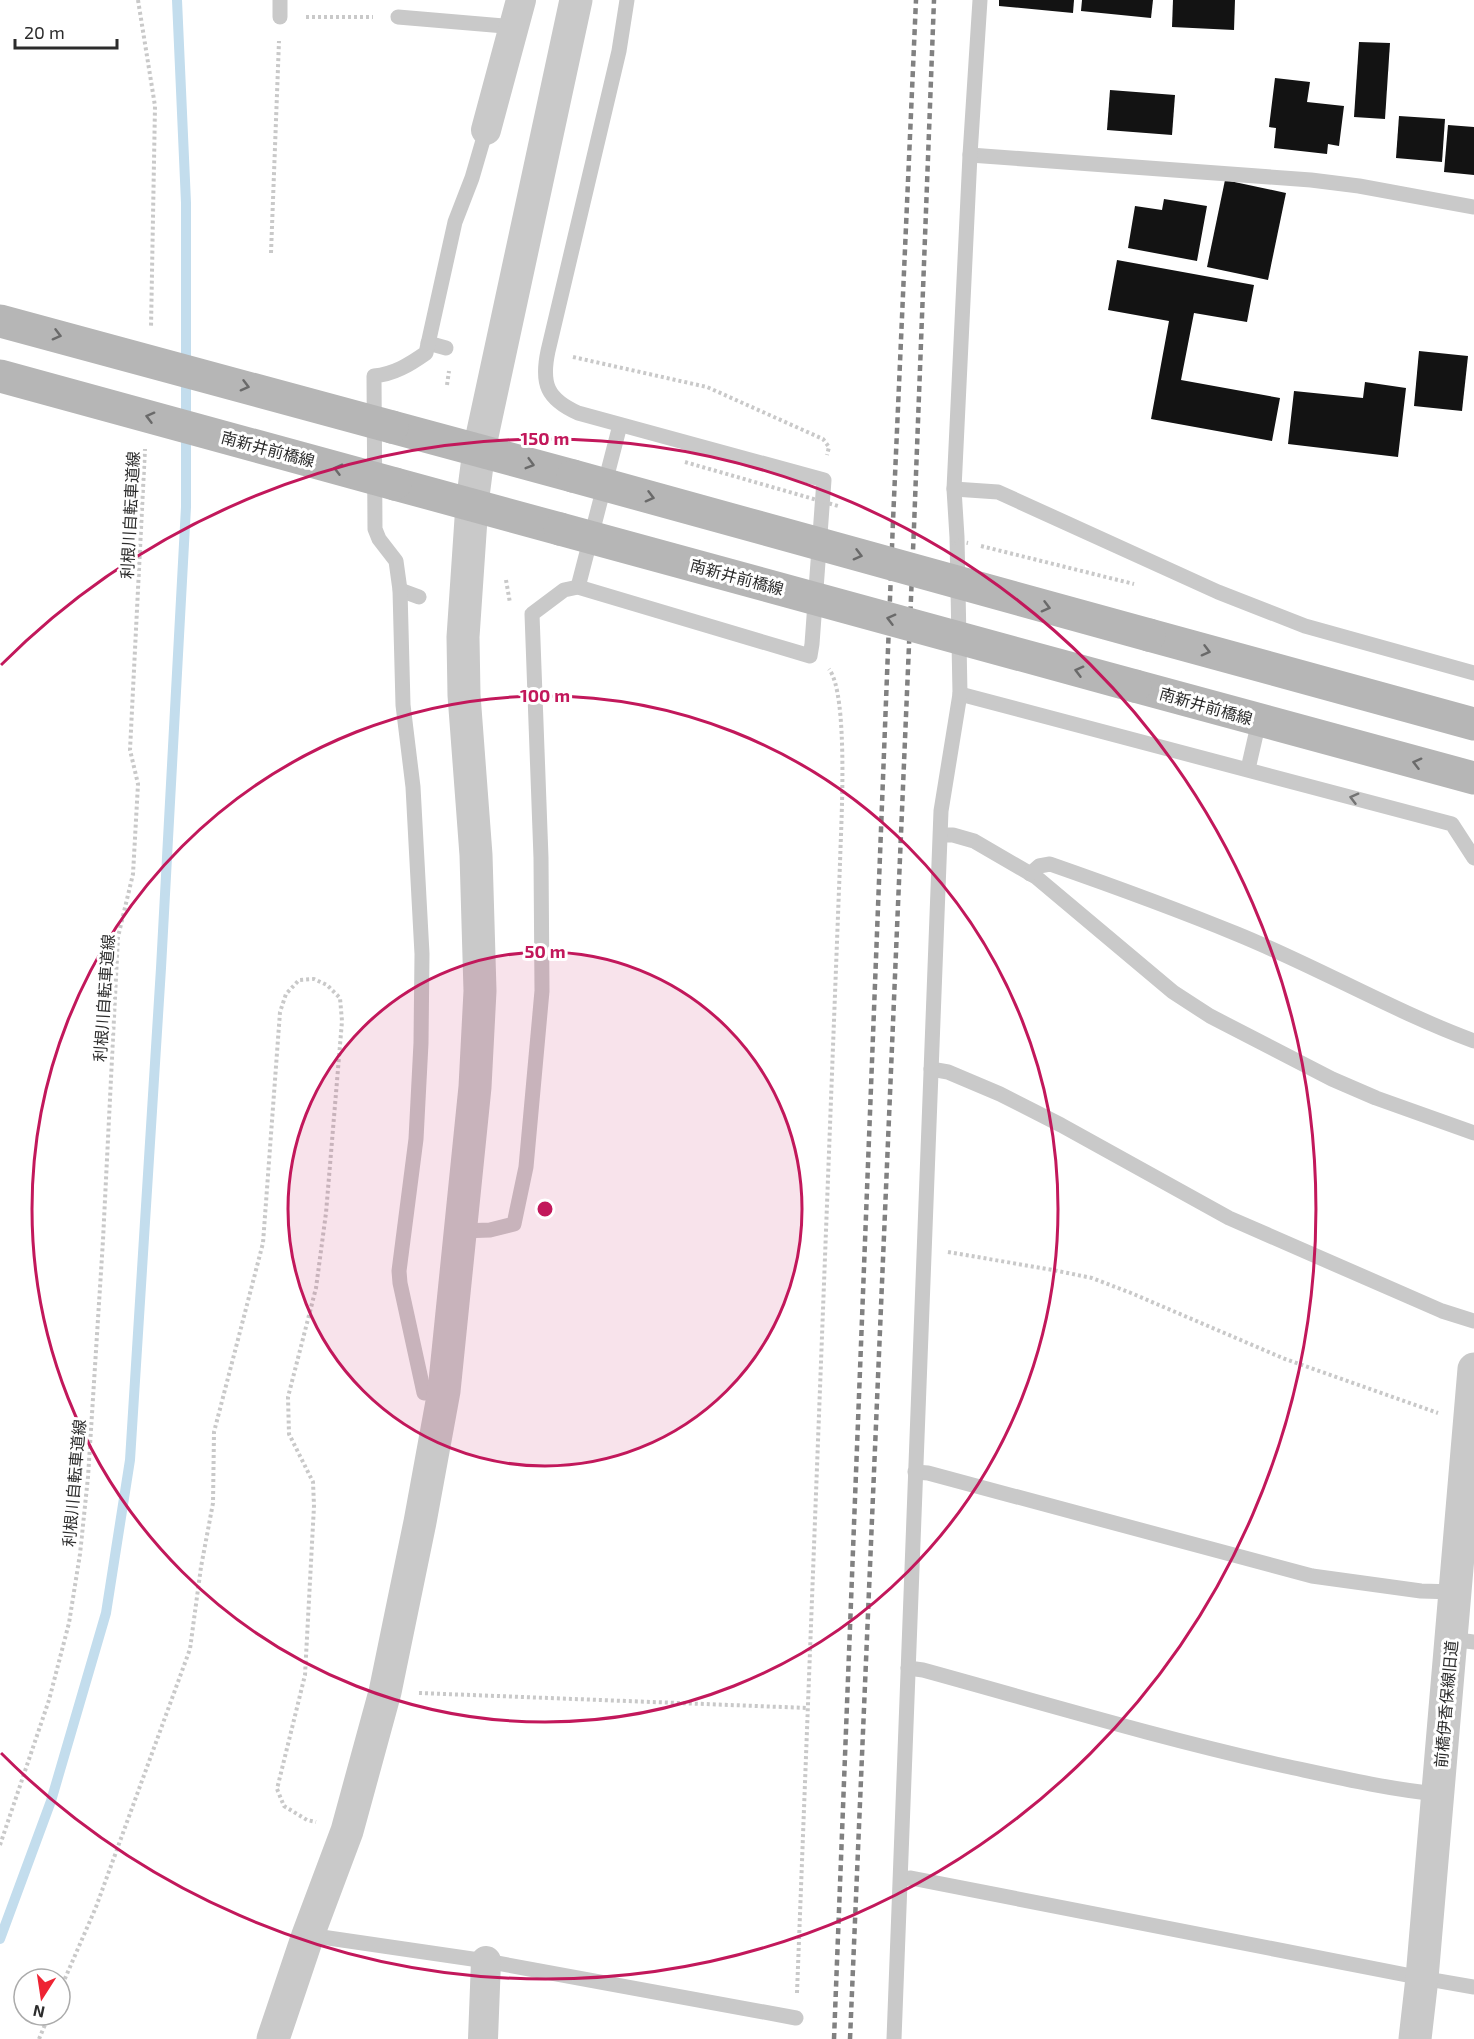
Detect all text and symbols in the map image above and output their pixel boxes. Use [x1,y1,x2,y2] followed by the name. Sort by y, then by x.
[15,12,117,50] scale bar
[24,21,65,43] text: 20 m
[52,328,62,341] one-way arrow
[240,379,250,392] one-way arrow
[145,412,156,424] one-way arrow
[219,427,317,470] street label: 南新井前橋線
[521,427,569,449] text: 150 m
[117,451,142,579] street label: 利根川自転車道線
[524,457,535,469] one-way arrow
[333,464,344,476] one-way arrow
[645,490,655,503] one-way arrow
[852,548,863,560] one-way arrow
[688,555,786,598] street label: 南新井前橋線
[1040,600,1051,612] one-way arrow
[886,614,896,627] one-way arrow
[1201,643,1211,656] one-way arrow
[1074,666,1084,678] one-way arrow
[1157,683,1255,728] street label: 南新井前橋線
[520,684,570,706] text: 100 m
[1413,758,1423,771] one-way arrow
[1349,792,1359,805] one-way arrow
[90,933,117,1062] street label: 利根川自転車道線
[524,940,566,962] text: 50 m
[535,1199,555,1219] centre of rings
[58,1418,89,1548] street label: 利根川自転車道線
[1430,1639,1461,1769] street label: 前橋伊香保線旧道
[12,1967,72,2027] north arrow
[31,2002,46,2023] text: N

